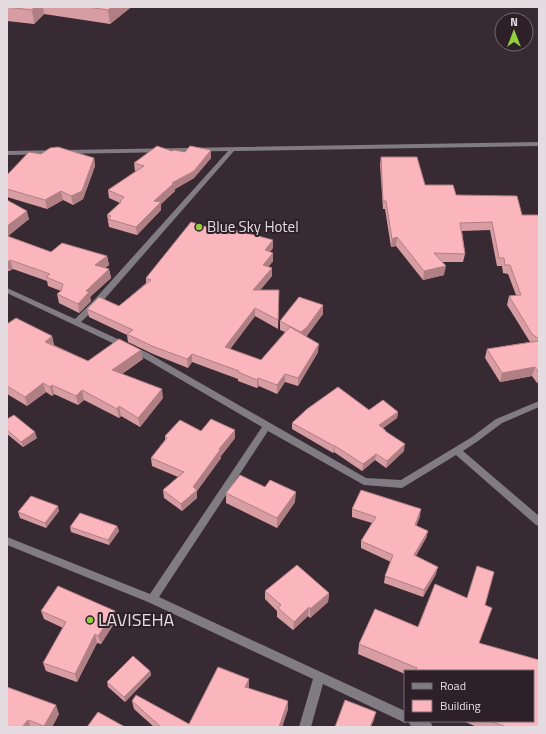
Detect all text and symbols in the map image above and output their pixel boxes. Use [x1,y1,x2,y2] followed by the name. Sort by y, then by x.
[494,12,534,52] north arrow
[510,14,518,30] text: N
[207,215,299,238] place label: Blue Sky Hotel
[194,222,204,232] marker: Blue Sky Hotel
[98,606,175,633] place label: LAVISEHA
[85,615,95,625] marker: LAVISEHA
[404,670,534,722] legend
[440,676,466,695] text: Road
[440,696,481,715] text: Building

